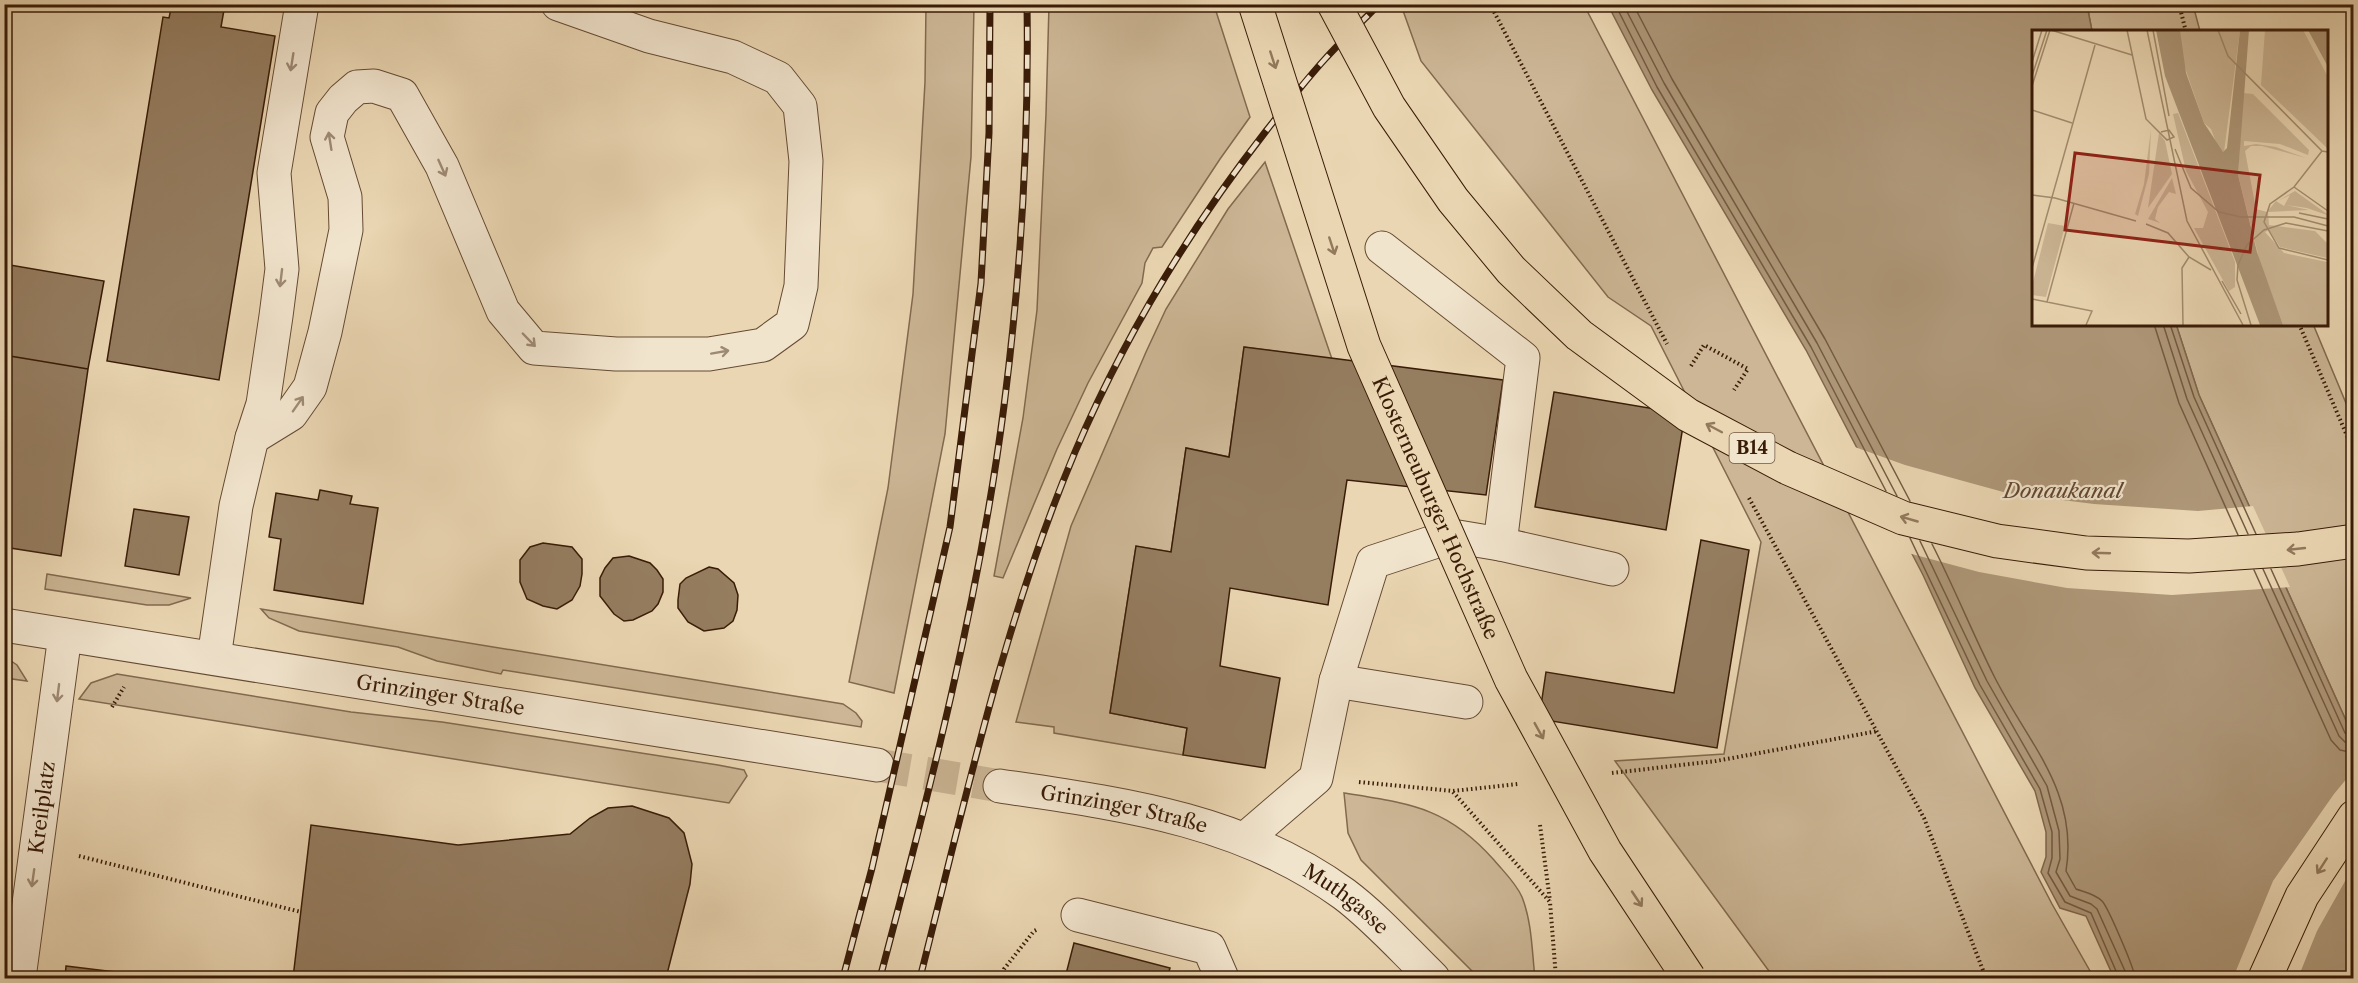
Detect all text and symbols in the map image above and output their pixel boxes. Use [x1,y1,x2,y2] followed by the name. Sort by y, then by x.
[2032,30,2328,326] inset map
[1268,50,1279,69] one-way arrow
[286,52,297,71] one-way arrow
[325,132,336,151] one-way arrow
[436,158,448,176] one-way arrow
[1327,236,1338,255] one-way arrow
[275,268,286,287] one-way arrow
[522,333,536,348] one-way arrow
[710,346,729,357] one-way arrow
[1367,373,1504,643] street label: Klosterneuburger Hochstraße
[292,396,304,413] one-way arrow
[1706,422,1723,434] one-way arrow
[1730,433,1774,463] road number: B14
[2002,478,2125,503] water label: Donaukanal
[1900,513,1919,524] one-way arrow
[2286,544,2306,555] one-way arrow
[2091,547,2111,559] one-way arrow
[354,670,526,720] street label: Grinzinger Straße
[52,682,63,702] one-way arrow
[1534,721,1545,739] one-way arrow
[24,760,60,855] street label: Kreilplatz
[1039,780,1210,838] street label: Grinzinger Straße
[2315,857,2328,874] one-way arrow
[1299,858,1394,939] street label: Muthgasse
[27,868,38,887] one-way arrow
[1631,890,1643,907] one-way arrow

